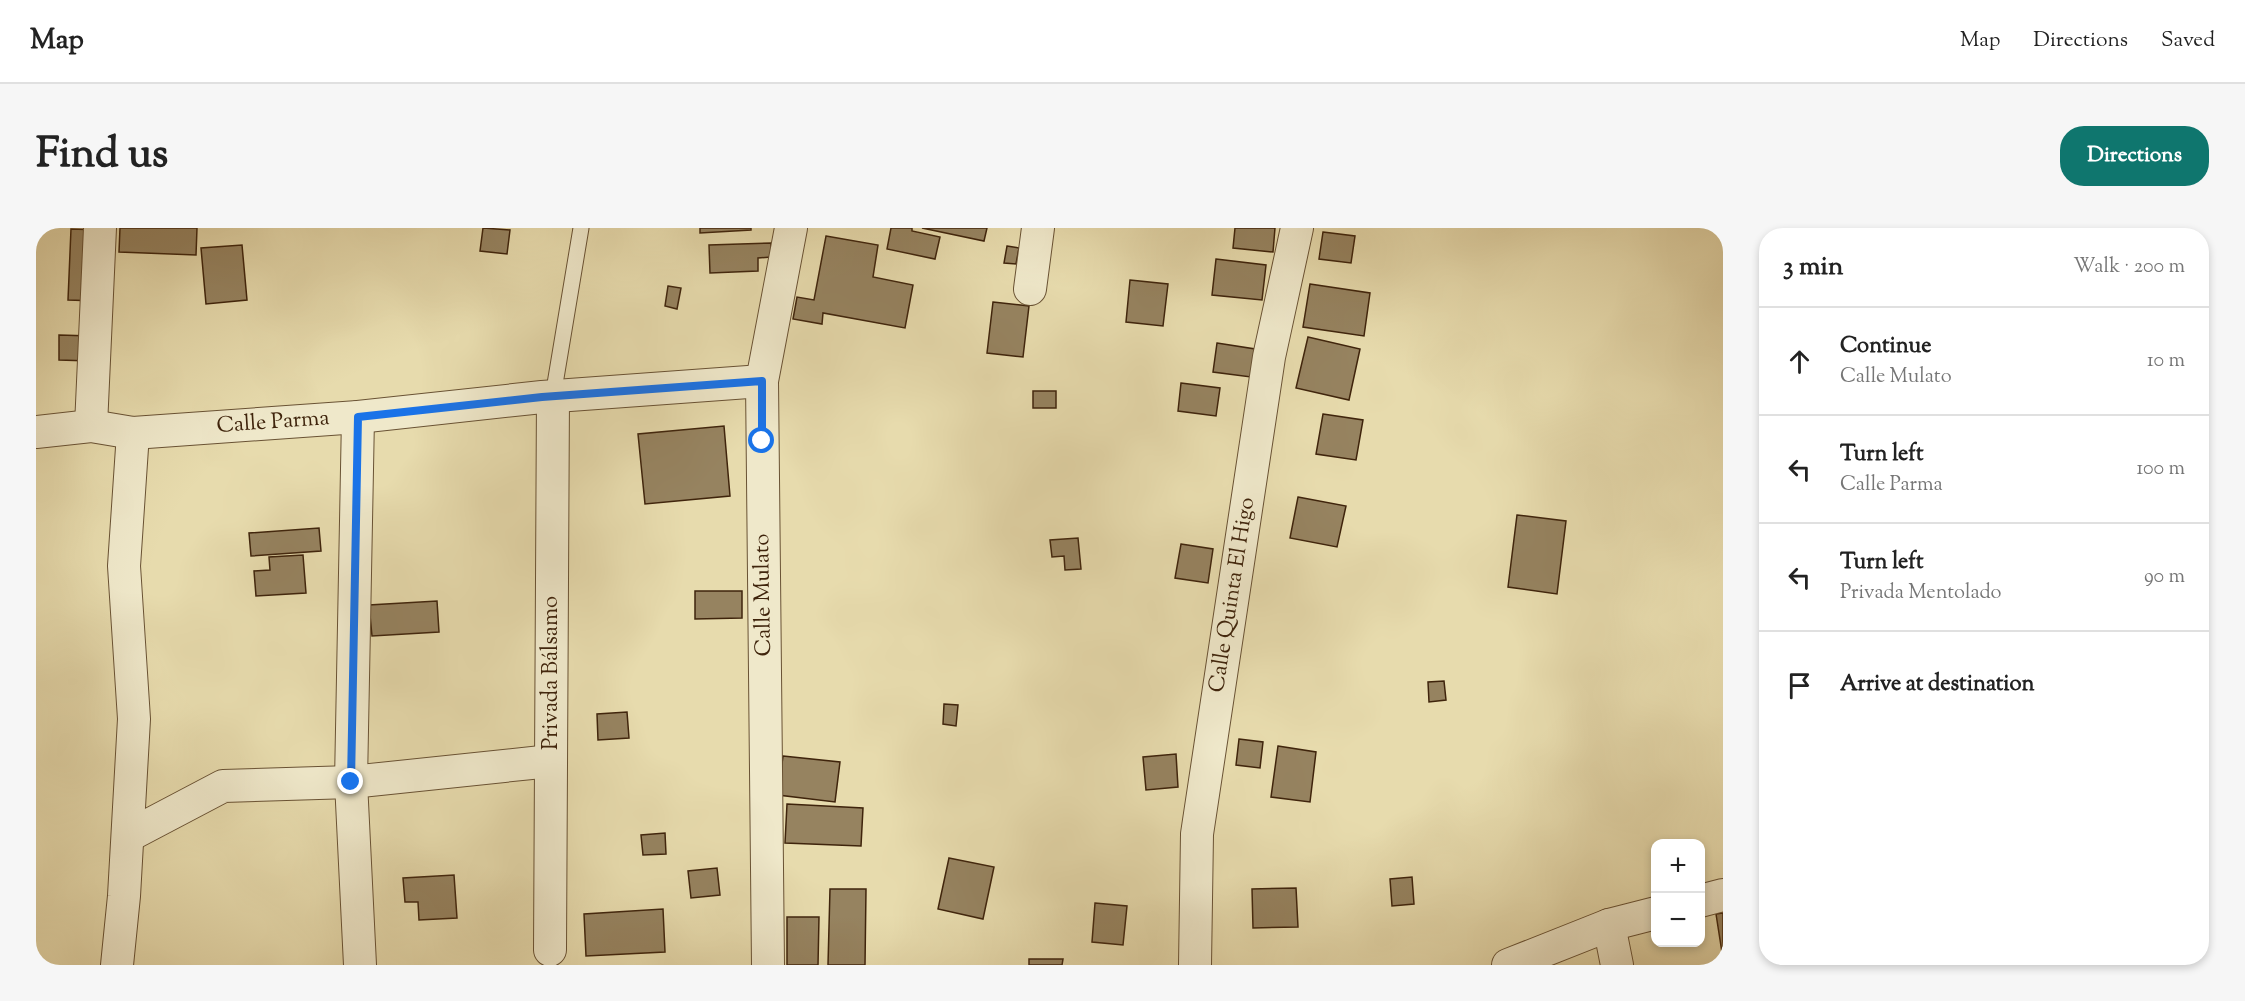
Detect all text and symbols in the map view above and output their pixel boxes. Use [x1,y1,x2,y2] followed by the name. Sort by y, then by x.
[30,21,84,61] text: Map
[1960,26,2000,56] text: Map
[2033,26,2128,56] text: Directions
[2161,26,2215,56] text: Saved
[36,126,168,186] text: Find us
[2060,126,2209,186] button: Directions
[1783,249,1843,286] text: 3 min
[2073,253,2185,282] text: Walk · 200 m
[1840,331,1931,363] text: Continue
[1783,345,1816,378] icon: ahead
[2147,347,2185,376] text: 10 m
[1840,363,1952,392] text: Calle Mulato
[215,403,331,443] street label: Calle Parma
[748,427,774,453] route start
[1840,439,1923,471] text: Turn left
[1783,453,1816,486] icon: left
[2136,455,2185,484] text: 100 m
[1840,471,1943,500] text: Calle Parma
[1202,495,1264,695] street label: Calle Quinta El Higo
[747,533,781,657] street label: Calle Mulato
[1840,547,1923,579] text: Turn left
[1783,561,1816,594] icon: left
[2144,563,2185,592] text: 90 m
[1840,579,2002,608] text: Privada Mentolado
[536,596,568,750] street label: Privada Bálsamo
[1783,669,1816,702] icon: arrive
[1840,669,2035,701] text: Arrive at destination
[337,768,363,794] route end
[1651,839,1705,947] map controls
[1651,839,1705,893] button: +
[1651,893,1705,947] button: −

